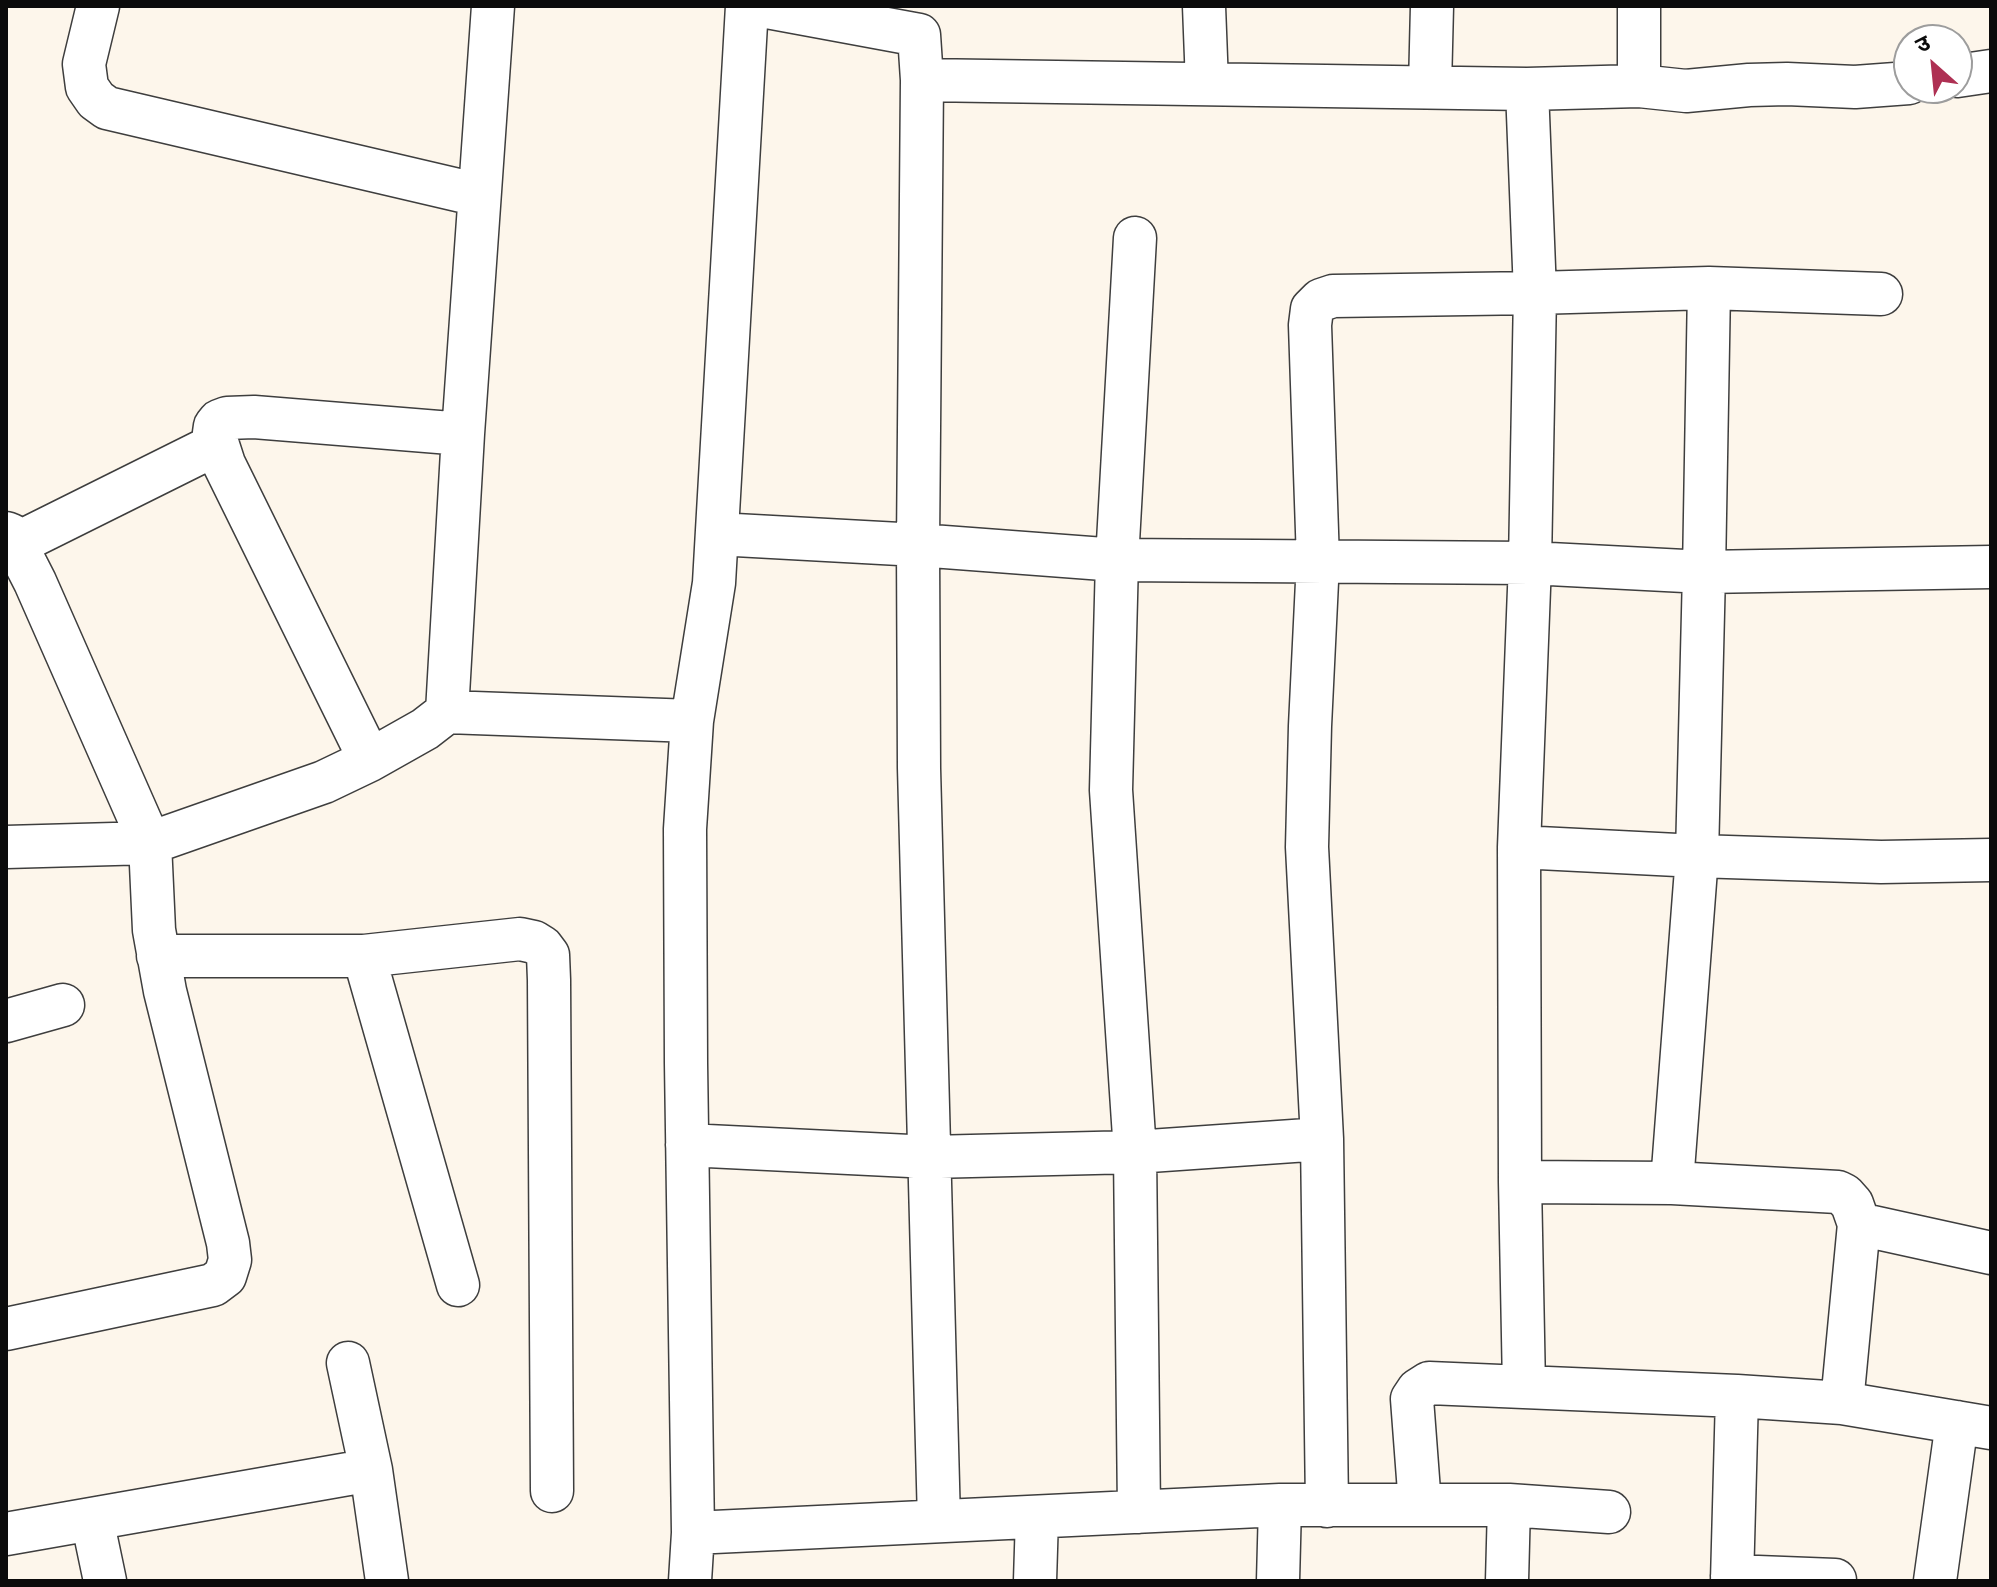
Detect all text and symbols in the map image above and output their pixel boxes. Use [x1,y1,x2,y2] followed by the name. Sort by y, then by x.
[1893,24,1973,104] north arrow
[1911,30,1934,58] text: उ

